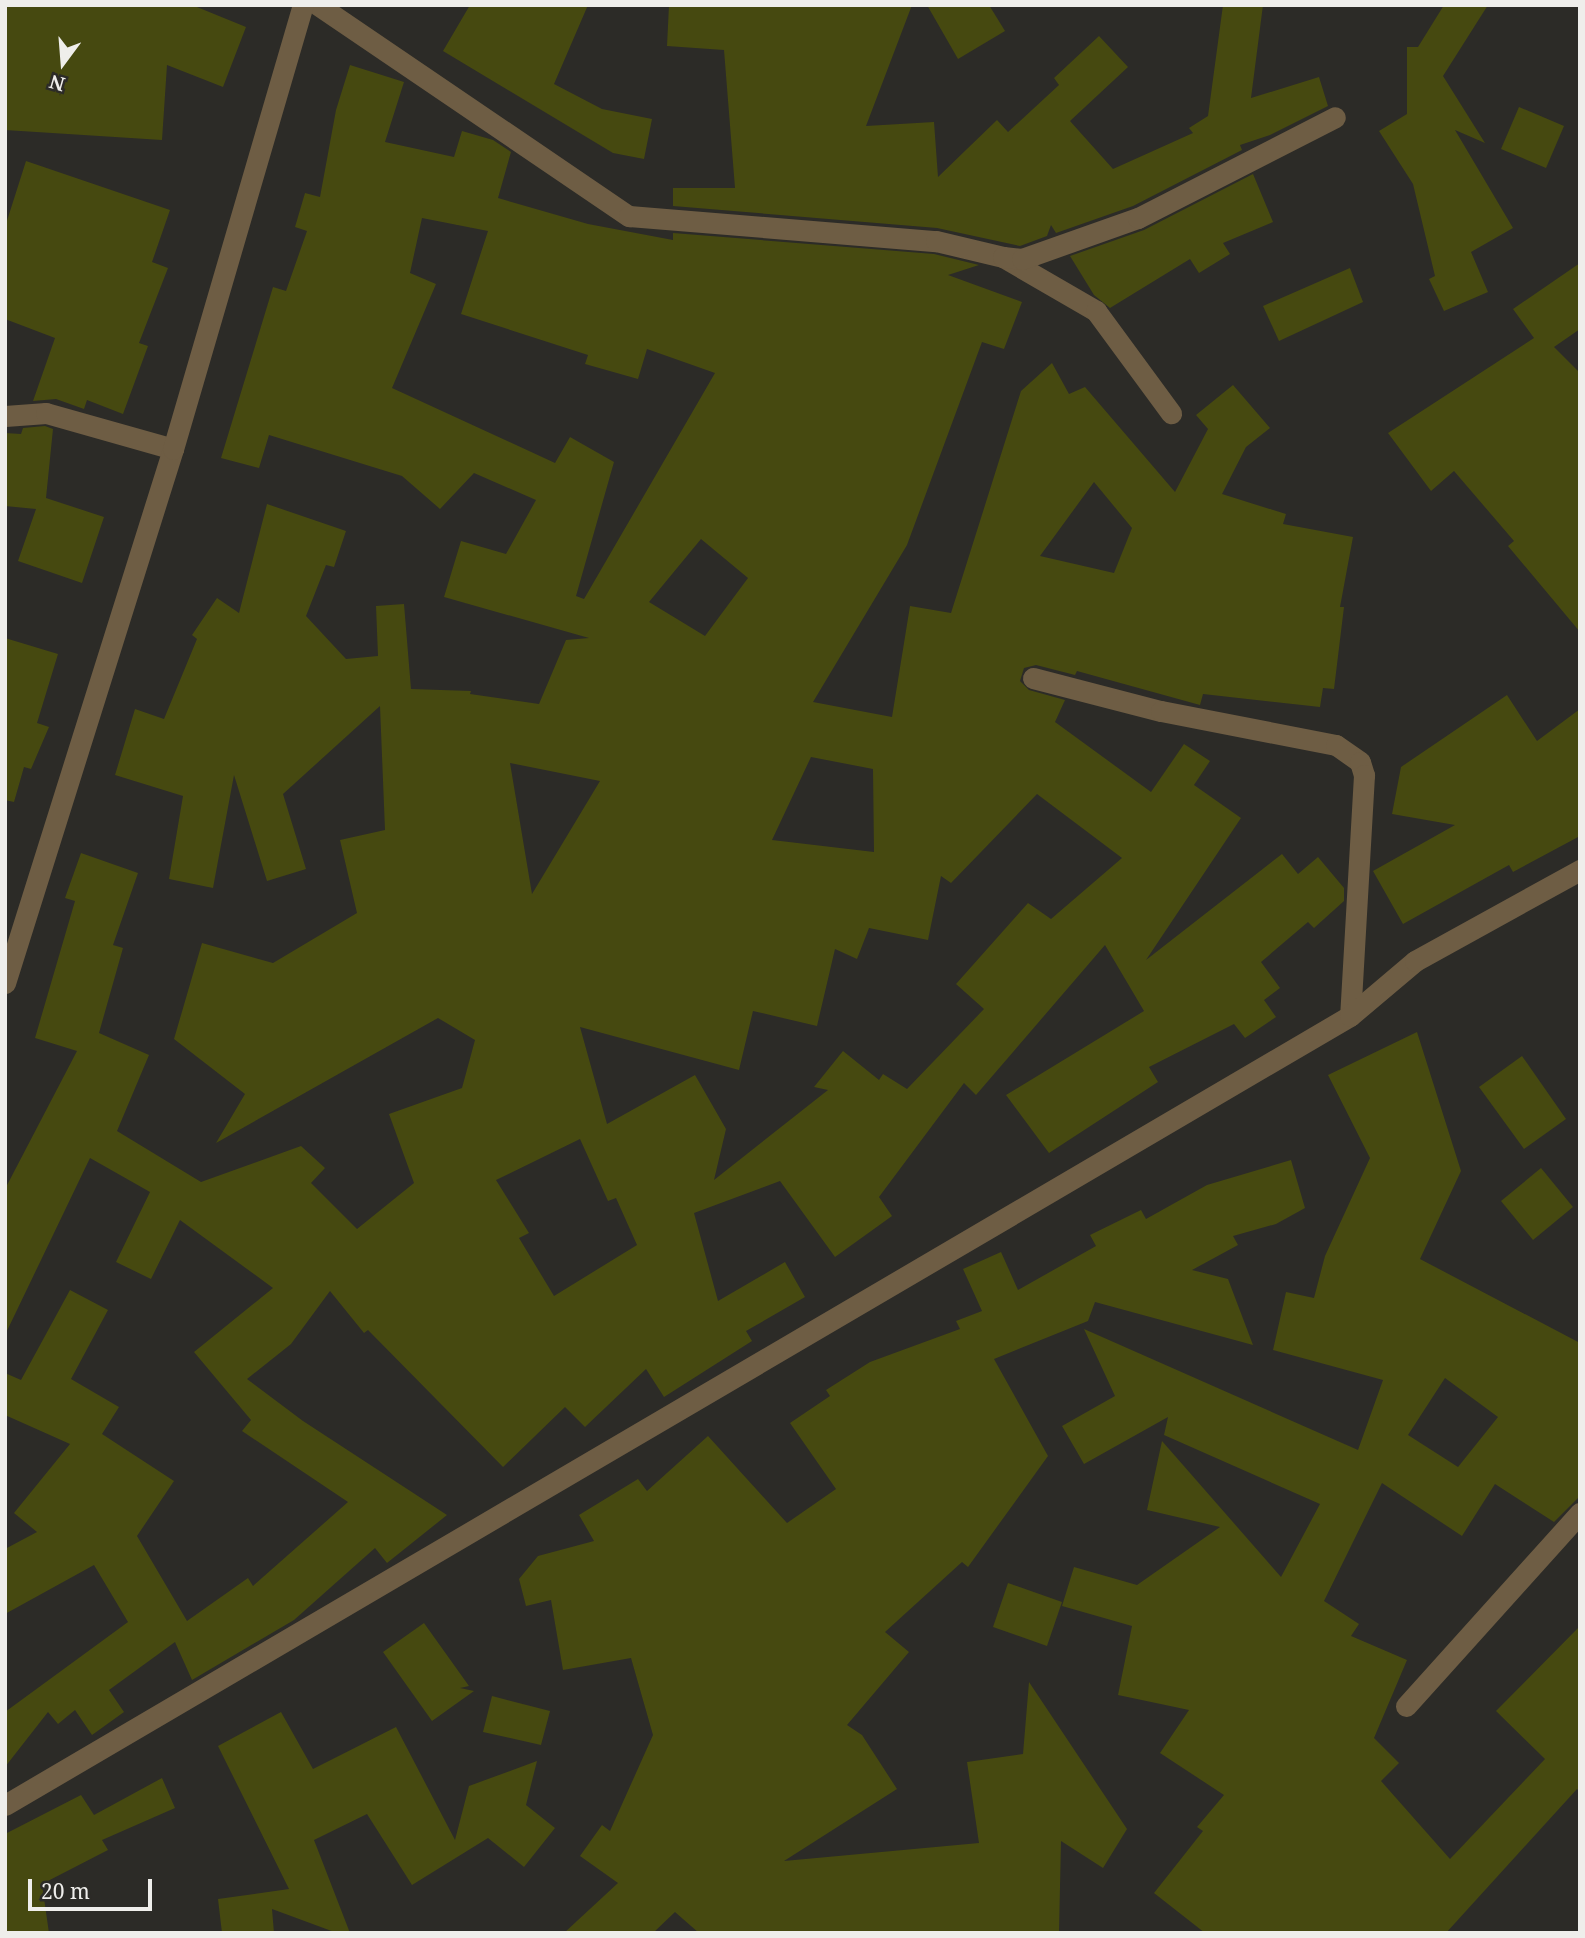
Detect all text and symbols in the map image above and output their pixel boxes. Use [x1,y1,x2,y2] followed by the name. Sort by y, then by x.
[28,28,98,98] north arrow
[46,69,68,98] text: N
[32,1864,156,1908] scale bar
[41,1877,90,1905] text: 20 m

